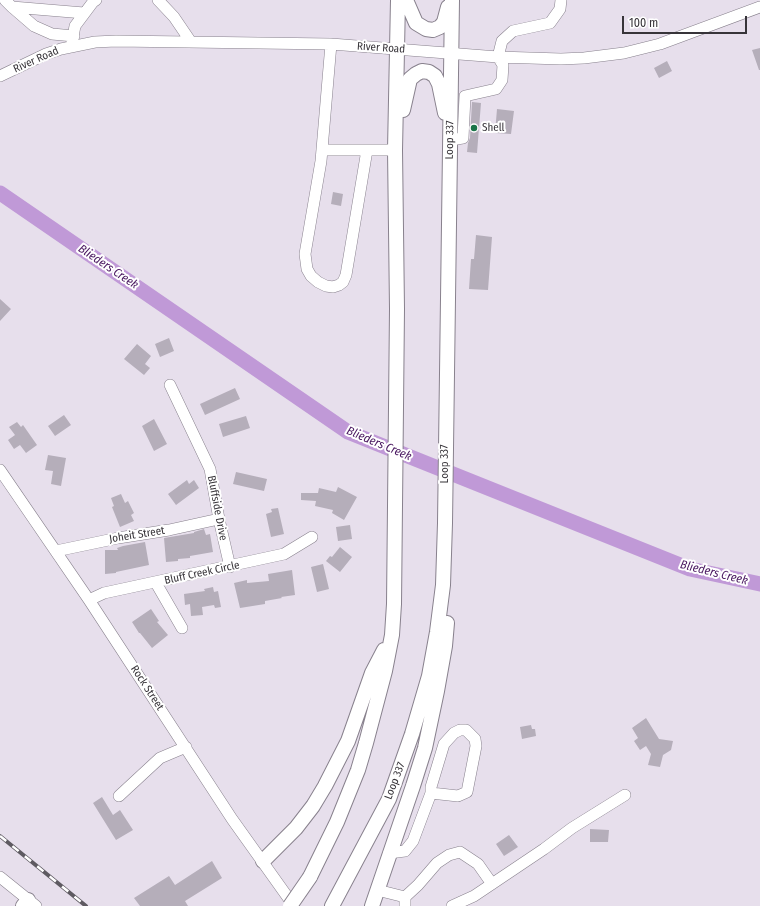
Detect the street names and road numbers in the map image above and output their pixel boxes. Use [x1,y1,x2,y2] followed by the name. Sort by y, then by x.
[356,40,406,56] street label: River Road
[11,44,61,76] street label: River Road
[443,120,457,160] street label: Loop 337
[438,445,452,483] street label: Loop 337
[204,474,230,542] street label: Bluffside Drive
[108,524,166,546] street label: Joheit Street
[163,559,241,587] street label: Bluff Creek Circle
[128,663,166,713] street label: Rock Street
[382,760,408,802] street label: Loop 337

